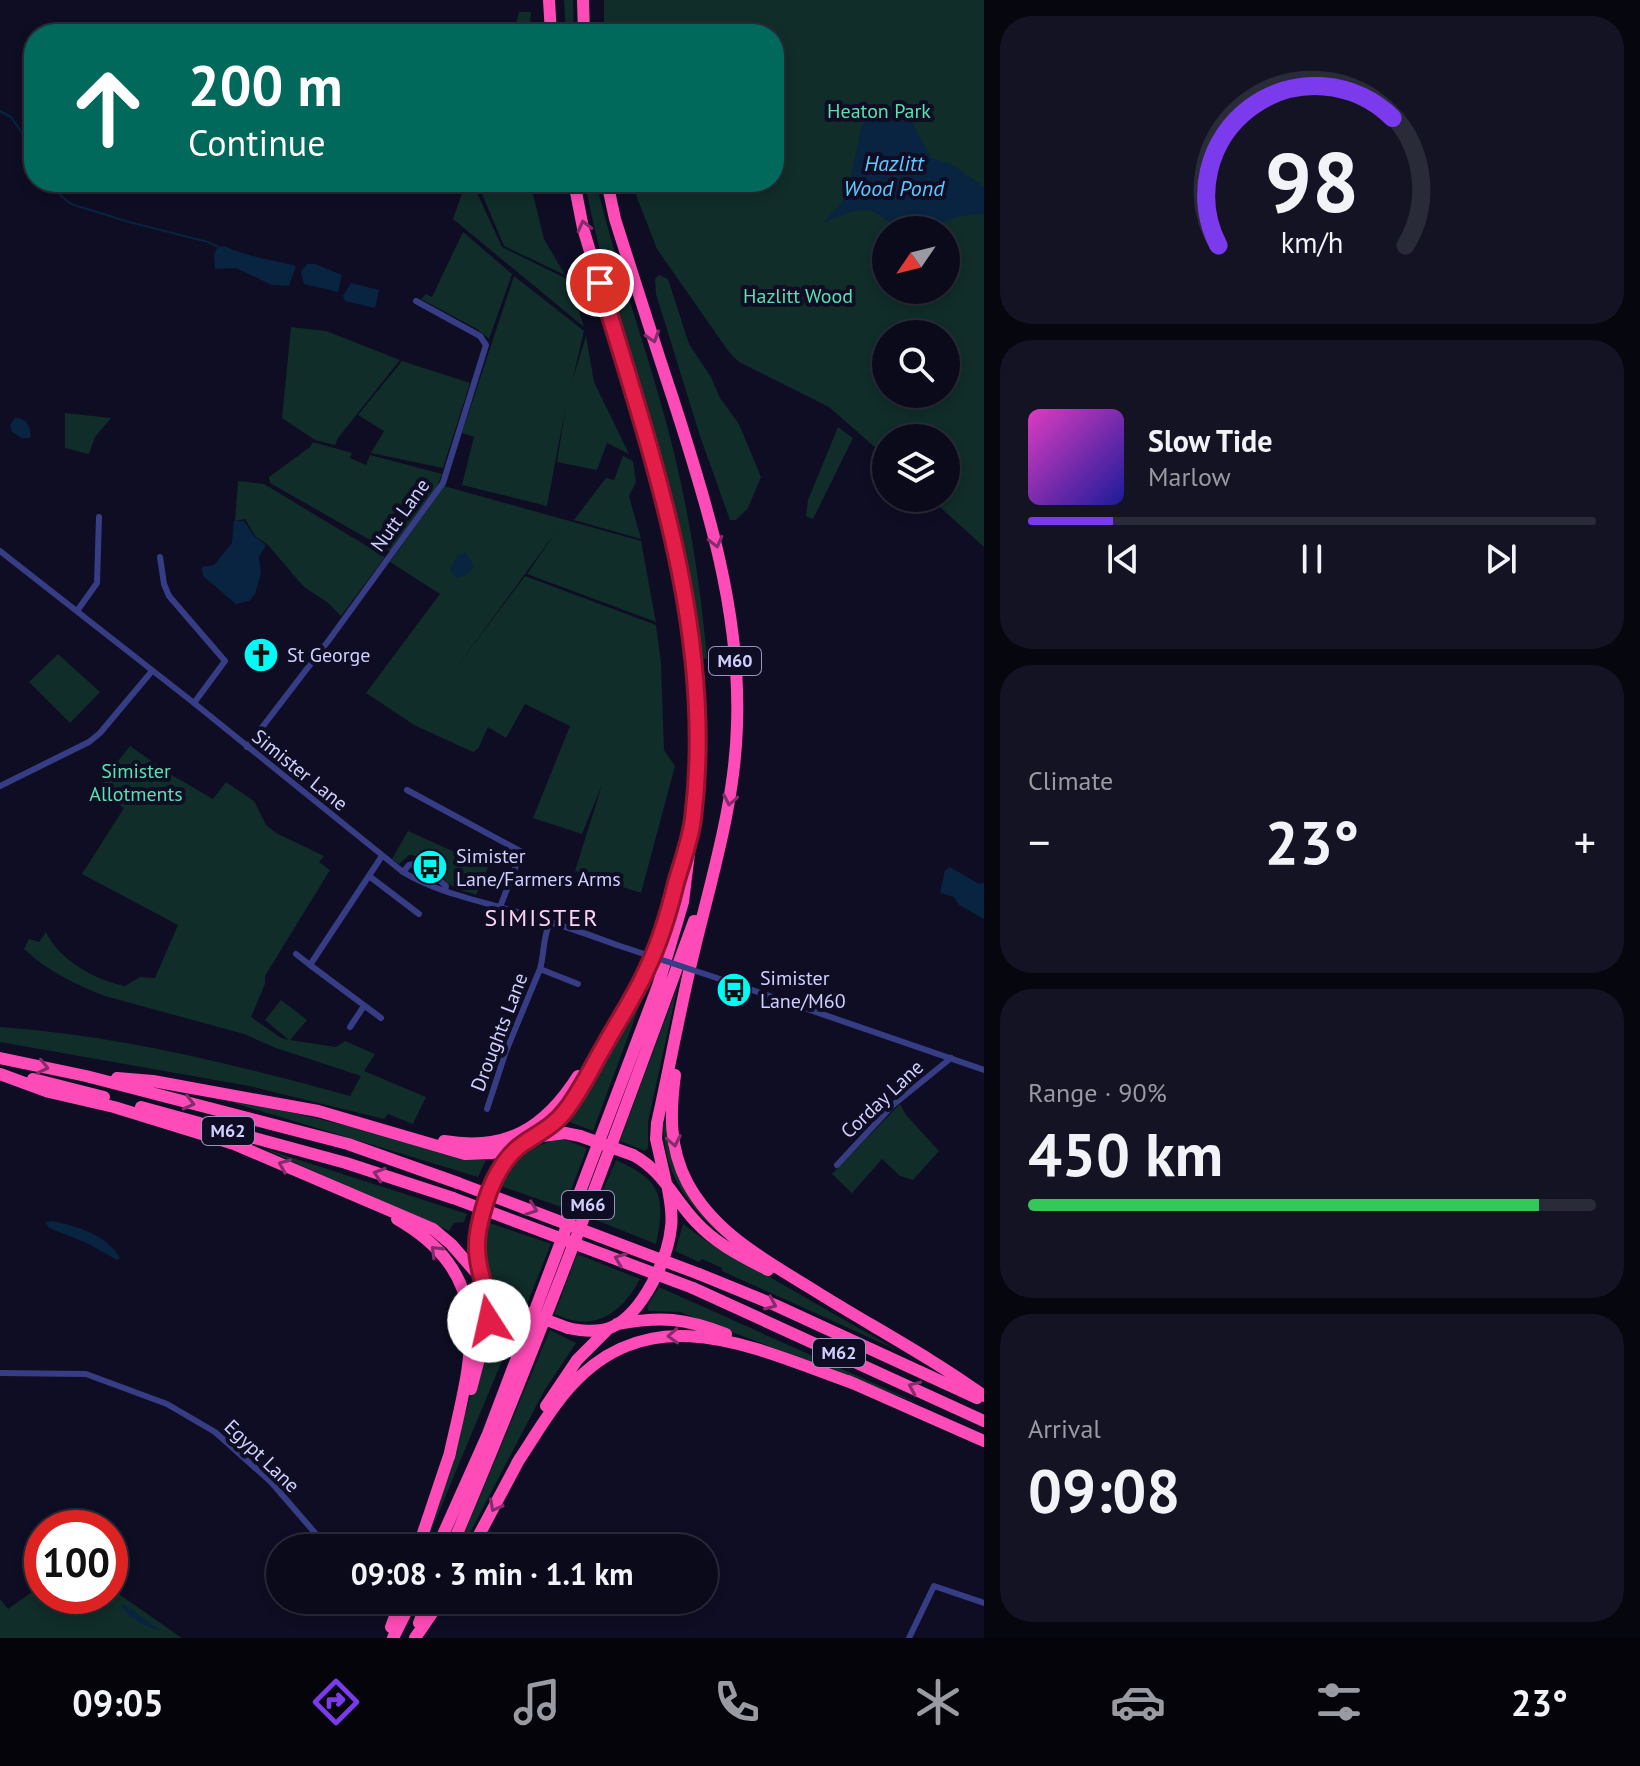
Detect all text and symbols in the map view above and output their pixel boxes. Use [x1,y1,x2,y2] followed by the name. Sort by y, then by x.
[188,49,343,121] text: 200 m
[56,56,160,160] icon: ahead
[827,98,931,124] park label: Heaton Park
[188,119,326,166] text: Continue
[1265,127,1359,235] text: 98
[843,149,945,202] water label: Hazlitt Wood Pond
[872,216,960,304] north arrow
[872,216,960,512] map controls
[576,220,593,234] one-way arrow
[1281,224,1343,261] text: km/h
[566,249,634,317] pin
[578,261,622,305] icon: arrive
[743,283,853,309] park label: Hazlitt Wood
[872,320,960,408] button: search
[644,330,660,344] one-way arrow
[1148,421,1273,460] text: Slow Tide
[872,424,960,512] button: layers
[1148,460,1231,493] text: Marlow
[365,473,435,557] street label: Nutt Lane
[706,535,723,549] one-way arrow
[1101,537,1145,581] icon: previous
[1290,537,1334,581] icon: pause
[1479,537,1523,581] icon: next
[242,636,280,674] church icon: St George
[287,642,370,668] place label: St George
[709,647,761,675] road number: M60
[247,723,353,817] street label: Simister Lane
[89,758,183,807] park label: Simister Allotments
[1028,764,1113,797] text: Climate
[722,793,739,807] one-way arrow
[1265,803,1359,881] text: 23°
[1028,813,1050,870] text: −
[1574,813,1596,870] text: +
[456,843,621,892] place label: Simister Lane/Farmers Arms
[411,848,449,886] bus stop icon: Simister Lane/Farmers Arms
[485,902,599,933] district label: SIMISTER
[760,965,846,1014] place label: Simister Lane/M60
[465,969,533,1095] street label: Droughts Lane
[715,971,753,1009] bus stop icon: Simister Lane/M60
[835,1054,929,1144] street label: Corday Lane
[36,1058,49,1075] one-way arrow
[1028,1076,1167,1109] text: Range · 90%
[181,1093,195,1110] one-way arrow
[1028,1115,1223,1193] text: 450 km
[202,1117,254,1145] road number: M62
[664,1134,681,1148] one-way arrow
[278,1158,292,1175] one-way arrow
[373,1167,386,1183] one-way arrow
[562,1191,614,1219] road number: M66
[524,1199,538,1215] one-way arrow
[431,1246,445,1260] one-way arrow
[614,1252,628,1269] one-way arrow
[447,1279,531,1363] position arrow
[763,1294,778,1310] one-way arrow
[666,1327,679,1344] one-way arrow
[813,1339,865,1367] road number: M62
[907,1381,922,1397] one-way arrow
[1028,1412,1101,1445] text: Arrival
[219,1414,305,1498] street label: Egypt Lane
[1028,1451,1180,1529] text: 09:08
[489,1497,504,1512] one-way arrow
[24,1510,128,1614] speed limit sign: 100
[351,1554,633,1593] text: 09:08 · 3 min · 1.1 km
[308,1674,364,1730] icon: directions
[509,1674,565,1730] icon: music
[709,1674,765,1730] icon: phone
[910,1674,966,1730] icon: climate
[1110,1674,1166,1730] icon: car
[1311,1674,1367,1730] icon: filters
[72,1679,164,1726] text: 09:05
[1511,1679,1568,1726] text: 23°

